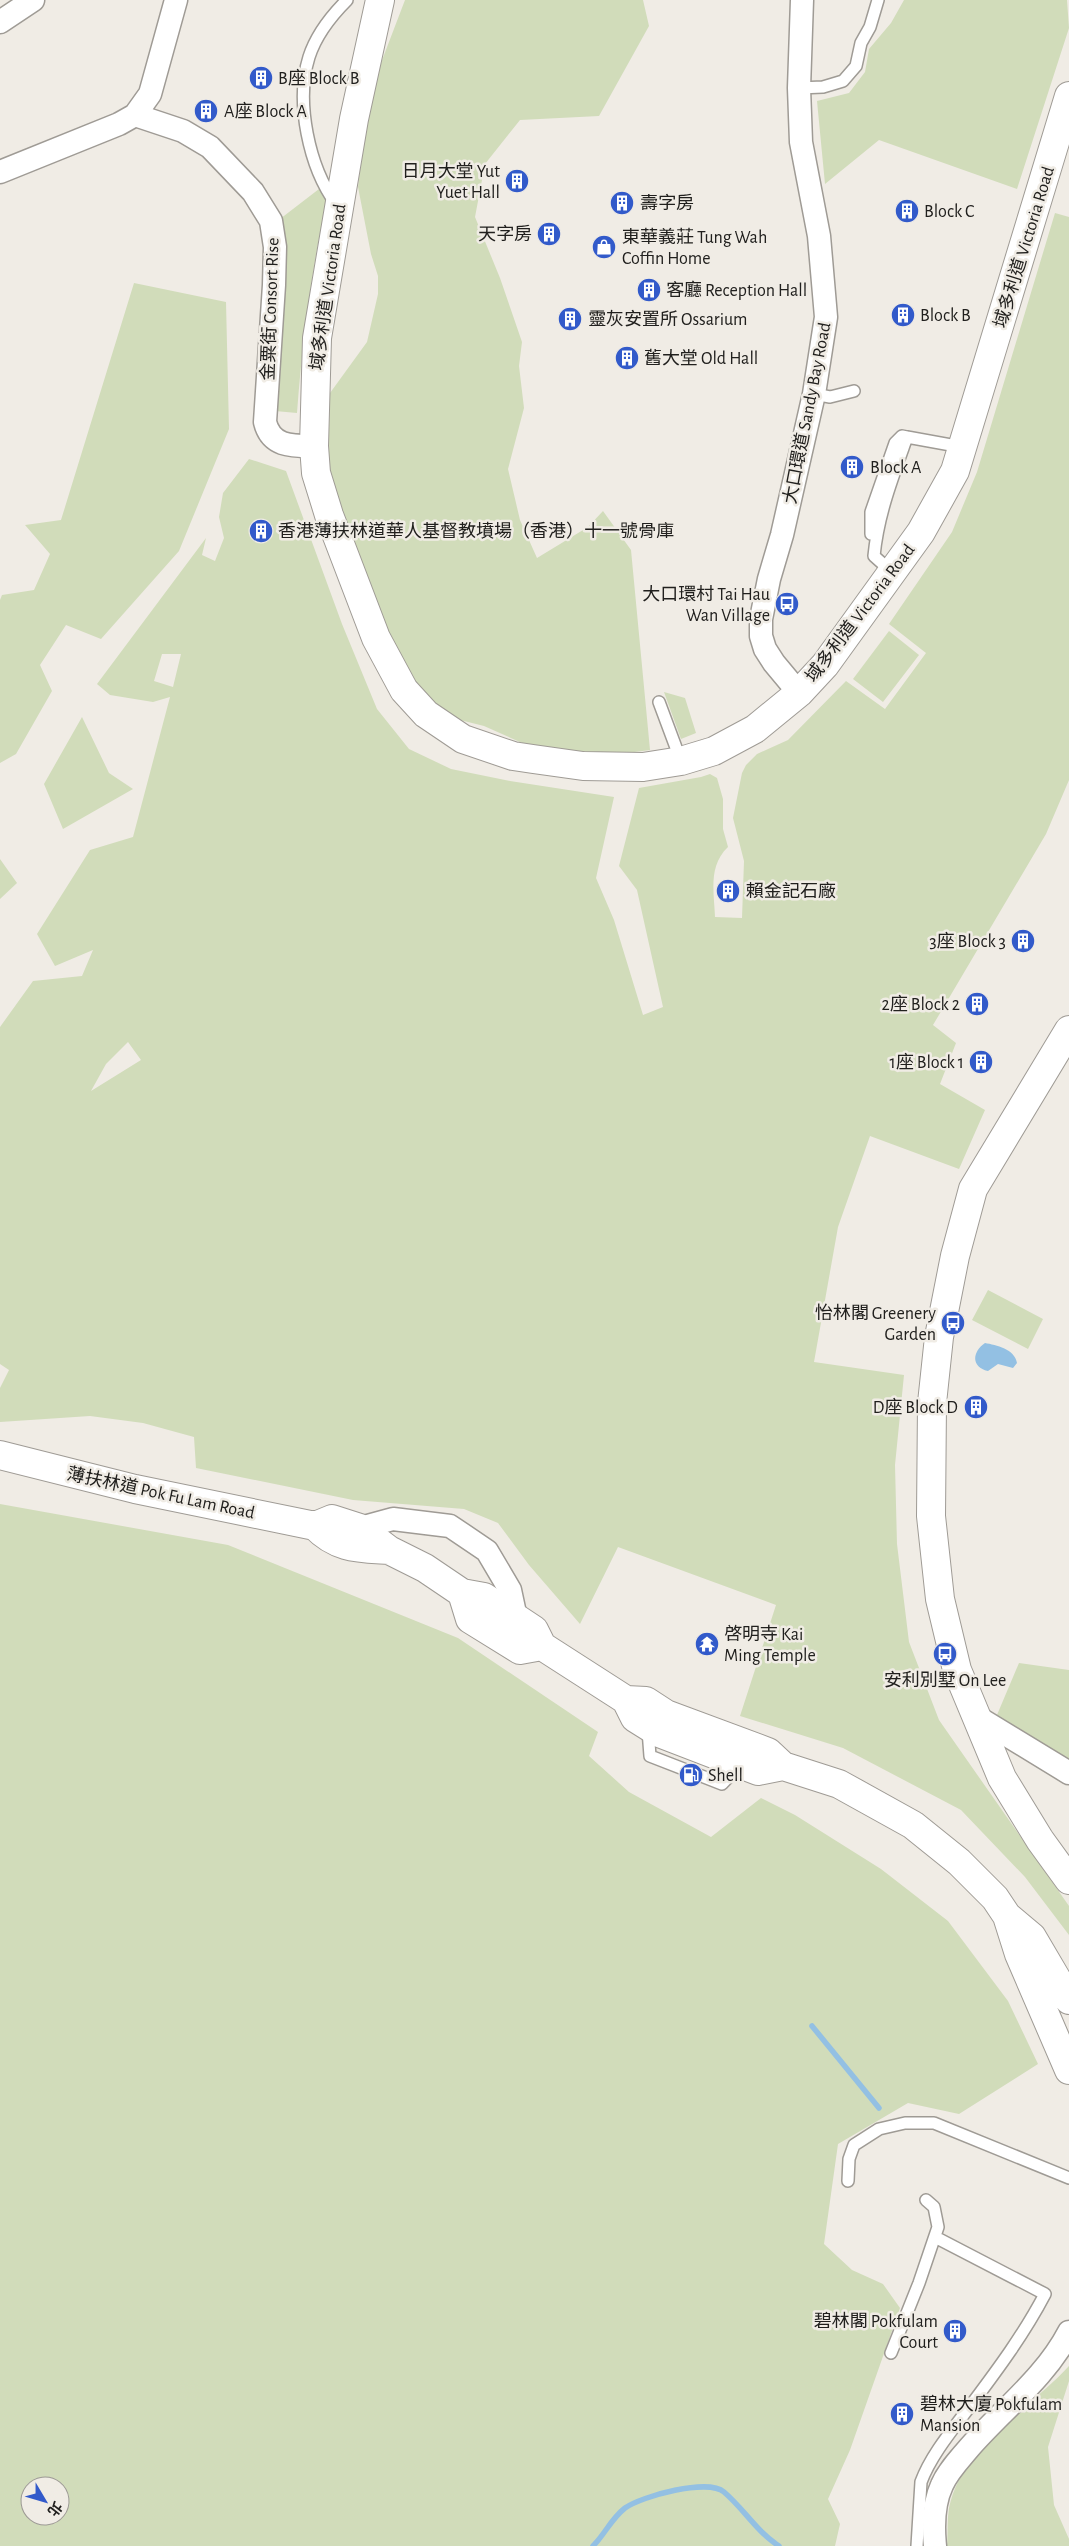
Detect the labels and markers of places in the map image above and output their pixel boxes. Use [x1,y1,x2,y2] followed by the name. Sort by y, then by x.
[248,65,274,91] building icon: B座 Block B
[278,68,359,88] place label: B座 Block B
[193,98,219,124] building icon: A座 Block A
[224,101,307,121] place label: A座 Block A
[402,161,500,202] place label: 日月大堂 Yut Yuet Hall
[504,168,530,194] building icon: 日月大堂 Yut Yuet Hall
[609,190,635,216] building icon: 壽字房
[640,193,694,213] place label: 壽字房
[894,198,920,224] building icon: Block C
[924,203,974,221] place label: Block C
[536,221,562,247] building icon: 天字房
[478,224,532,244] place label: 天字房
[622,227,767,268] place label: 東華義莊 Tung Wah Coffin Home
[591,234,617,260] shop icon: 東華義莊 Tung Wah Coffin Home
[636,277,662,303] building icon: 客廳 Reception Hall
[666,280,807,300] place label: 客廳 Reception Hall
[890,302,916,328] building icon: Block B
[557,306,583,332] building icon: 靈灰安置所 Ossarium
[920,307,971,325] place label: Block B
[588,309,747,329] place label: 靈灰安置所 Ossarium
[614,345,640,371] building icon: 舊大堂 Old Hall
[644,348,758,368] place label: 舊大堂 Old Hall
[839,454,865,480] building icon: Block A
[870,459,922,477] place label: Block A
[248,518,274,544] building icon: 香港薄扶林道華人基督教墳場（香港）十一號骨庫
[278,521,674,541] place label: 香港薄扶林道華人基督教墳場（香港）十一號骨庫
[642,584,770,625] place label: 大口環村 Tai Hau Wan Village
[774,591,800,617] bus stop icon: 大口環村 Tai Hau Wan Village
[715,878,741,904] building icon: 賴金記石廠
[746,881,836,901] place label: 賴金記石廠
[1010,928,1036,954] building icon: 3座 Block 3
[929,931,1006,951] place label: 3座 Block 3
[964,991,990,1017] building icon: 2座 Block 2
[882,994,960,1014] place label: 2座 Block 2
[968,1049,994,1075] building icon: 1座 Block 1
[890,1052,964,1072] place label: 1座 Block 1
[815,1303,936,1344] place label: 怡林閣 Greenery Garden
[940,1310,966,1336] bus stop icon: 怡林閣 Greenery Garden
[963,1394,989,1420] building icon: D座 Block D
[873,1397,958,1417] place label: D座 Block D
[724,1624,816,1665] place label: 啓明寺 Kai Ming Temple
[694,1631,720,1657] temple icon: 啓明寺 Kai Ming Temple
[932,1641,958,1667] bus stop icon: 安利別墅 On Lee
[884,1670,1006,1690] place label: 安利別墅 On Lee
[678,1762,704,1788] fuel station icon: Shell
[708,1767,743,1785] place label: Shell
[814,2311,938,2352] place label: 碧林閣 Pokfulam Court
[942,2318,968,2344] building icon: 碧林閣 Pokfulam Court
[920,2394,1062,2435] place label: 碧林大廈 Pokfulam Mansion
[889,2401,915,2427] building icon: 碧林大廈 Pokfulam Mansion

